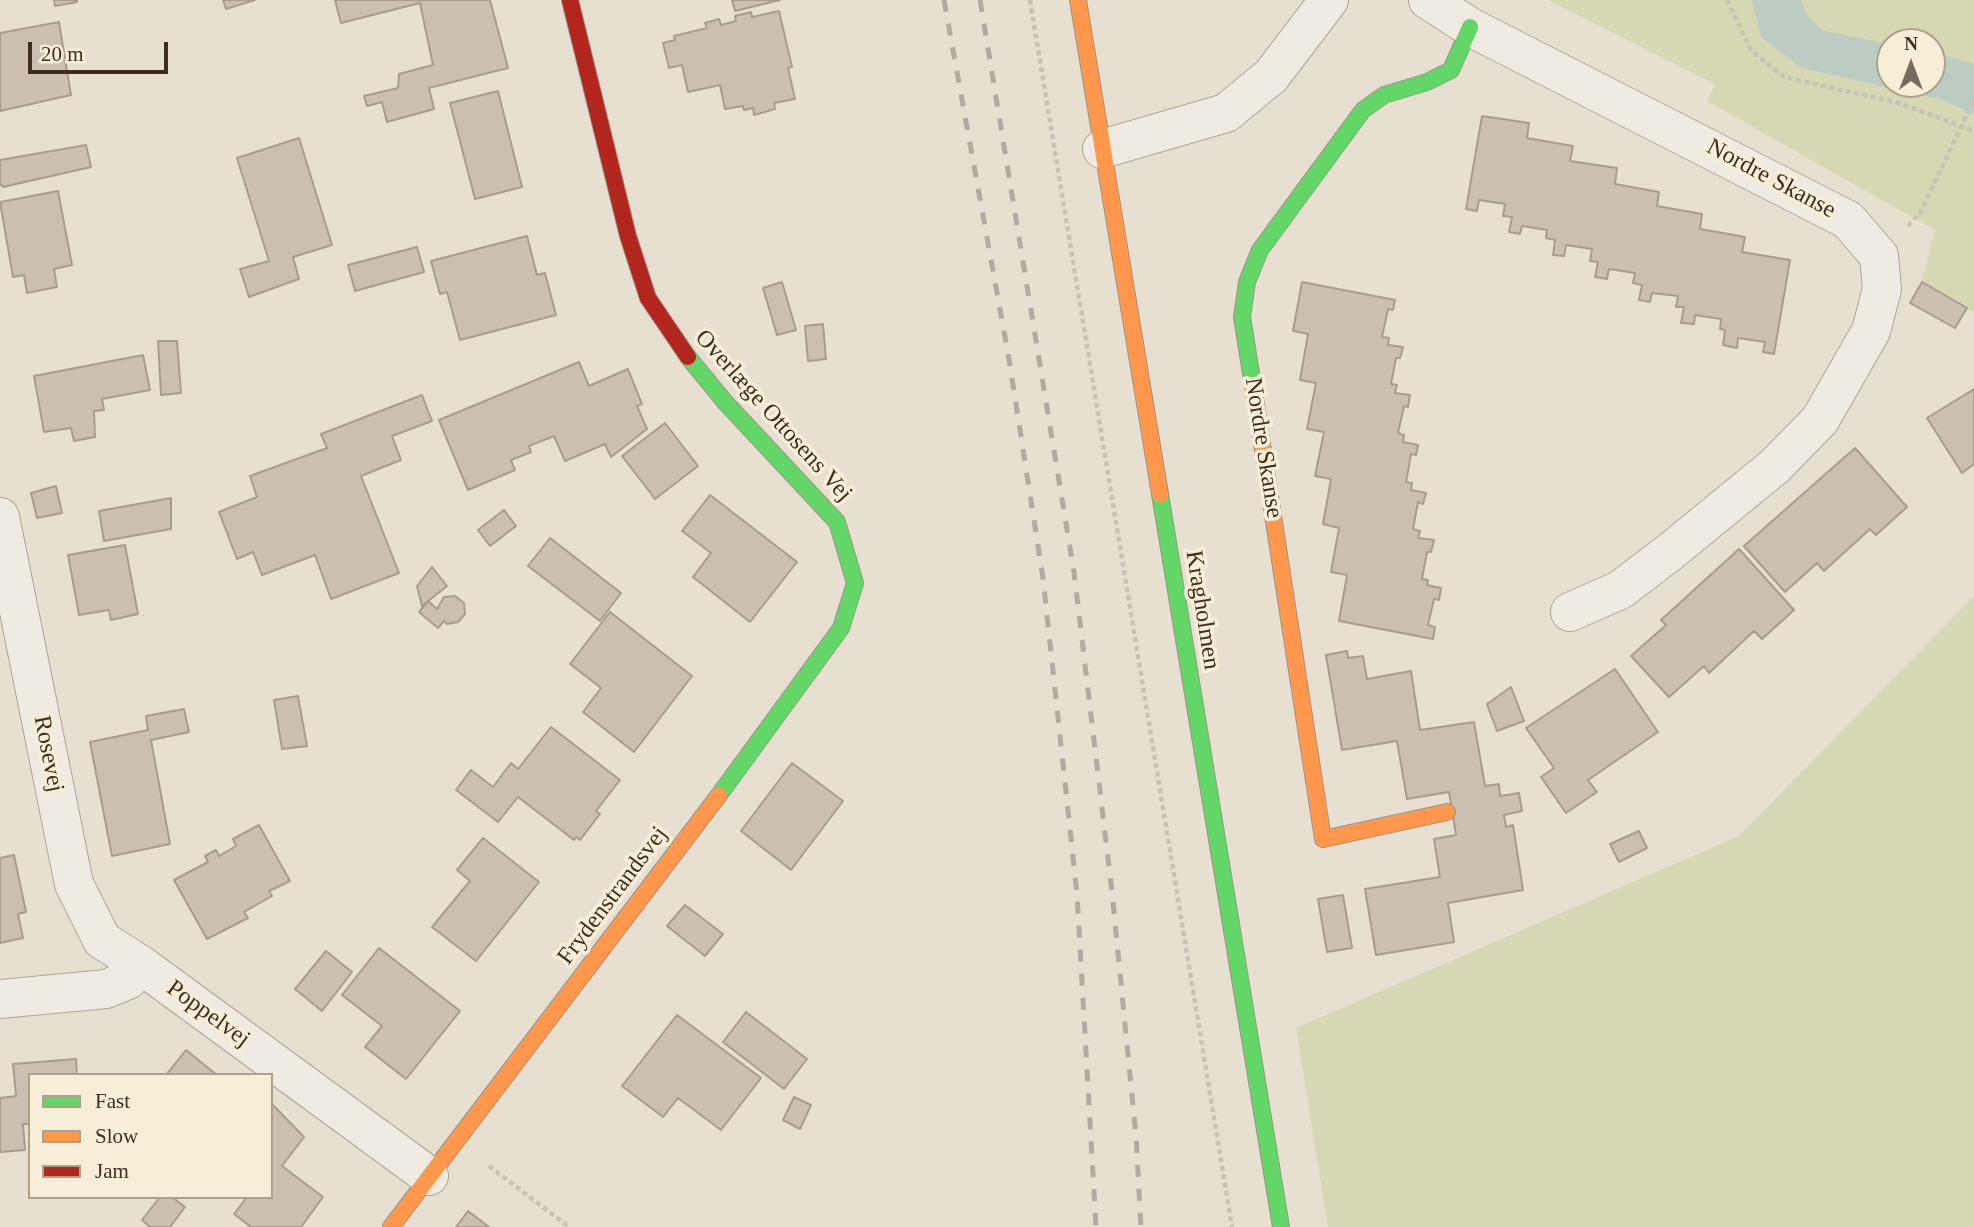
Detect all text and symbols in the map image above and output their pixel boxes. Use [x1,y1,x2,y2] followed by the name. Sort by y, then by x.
[32,28,172,72] scale bar
[1876,28,1946,98] north arrow
[1904,33,1918,54] text: N
[41,42,84,66] text: 20 m
[1702,133,1840,225] street label: Nordre Skanse
[688,324,858,508] street label: Overlæge Ottosens Vej
[1238,376,1288,520] street label: Nordre Skanse
[1178,549,1226,671] street label: Kragholmen
[26,713,70,795] street label: Rosevej
[552,821,674,971] street label: Frydenstrandsvej
[161,974,255,1054] street label: Poppelvej
[28,1073,273,1199] legend
[95,1089,130,1113] text: Fast
[95,1124,138,1148] text: Slow
[95,1159,129,1183] text: Jam

